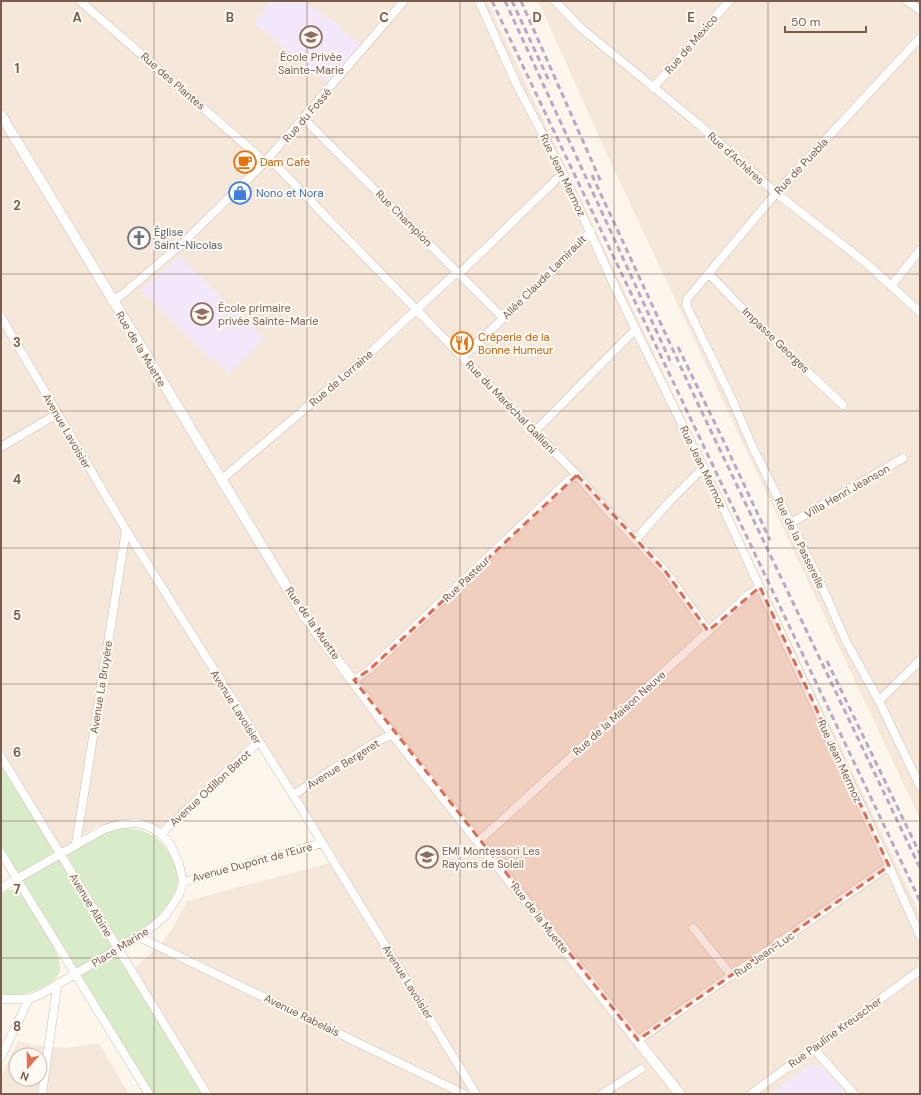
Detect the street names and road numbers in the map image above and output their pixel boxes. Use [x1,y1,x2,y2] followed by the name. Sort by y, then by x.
[661,11,721,77] street label: Rue de Mexico
[138,49,208,113] street label: Rue des Plantes
[280,85,334,145] street label: Rue du Fossé
[705,129,767,187] street label: Rue d'Achères
[537,132,589,218] street label: Rue Jean Mermoz
[771,135,831,197] street label: Rue de Puebla
[373,187,435,249] street label: Rue Champion
[499,232,589,322] street label: Allée Claude Lamirault
[739,304,813,376] street label: Impasse Georges
[113,309,169,389] street label: Rue de la Muette
[306,347,376,409] street label: Rue de Lorraine
[463,357,559,457] street label: Rue du Maréchal Gallieni
[40,391,94,471] street label: Avenue Lavoisier
[677,424,729,510] street label: Rue Jean Mermoz
[802,461,892,521] street label: Villa Henri Jeanson
[772,495,828,591] street label: Rue de la Passerelle
[439,553,493,605] street label: Rue Pasteur
[283,584,343,662] street label: Rue de la Muette
[87,639,115,735] street label: Avenue La Bruyère
[208,667,264,747] street label: Avenue Lavoisier
[570,667,668,759] street label: Rue de la Maison Neuve
[815,717,865,805] street label: Rue Jean Mermoz
[304,736,382,792] street label: Avenue Bergeret
[166,747,254,829] street label: Avenue Odillon Barot
[190,839,314,885] street label: Avenue Dupont de l'Eure
[66,870,116,940] street label: Avenue Albine
[508,880,572,956] street label: Rue de la Muette
[89,924,151,970] street label: Place Marine
[731,928,797,980] street label: Rue Jean-Luc
[380,942,436,1022] street label: Avenue Lavoisier
[262,991,342,1039] street label: Avenue Rabelais
[785,993,885,1071] street label: Rue Pauline Kreuscher

